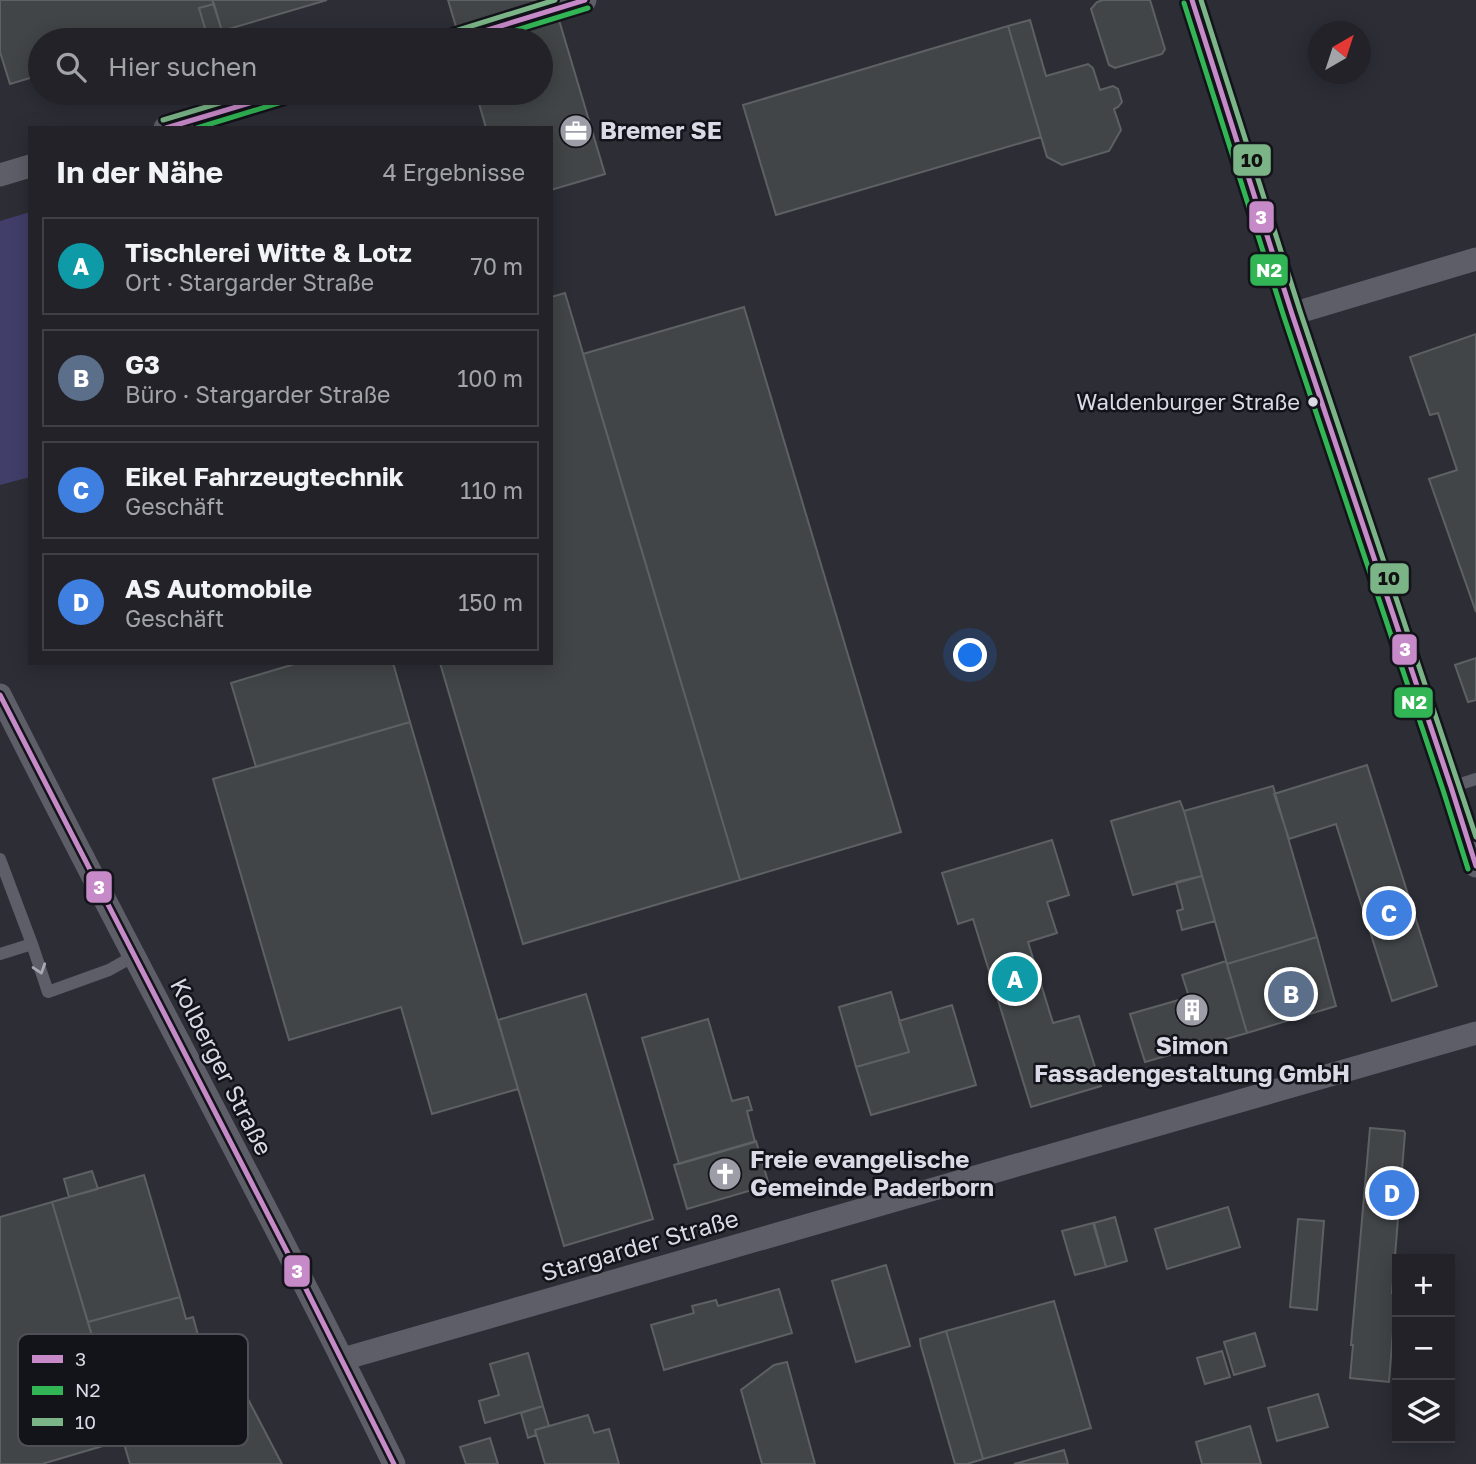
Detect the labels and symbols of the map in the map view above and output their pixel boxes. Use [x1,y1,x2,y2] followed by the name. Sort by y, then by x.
[1308,21,1371,84] north arrow
[557,112,595,150] office icon: Bremer SE
[600,115,722,144] place label: Bremer SE
[1232,143,1272,177] line badge: 10
[1241,148,1263,171] text: 10
[1248,200,1275,234] line badge: 3
[1255,205,1267,228] text: 3
[1249,253,1289,287] line badge: N2
[1256,258,1282,281] text: N2
[1076,388,1300,415] place label: Waldenburger Straße
[1306,395,1320,409] marker: Waldenburger Straße
[1369,562,1410,595] line badge: 10
[1378,566,1400,589] text: 10
[1391,633,1418,666] line badge: 3
[1399,637,1411,660] text: 3
[953,638,987,672] your location
[1393,686,1434,719] line badge: N2
[1401,690,1427,713] text: N2
[85,870,113,904] line badge: 3
[93,875,105,898] text: 3
[1366,887,1412,939] pin: C
[992,953,1038,1005] pin: A
[32,963,47,975] one-way arrow
[1268,968,1314,1020] pin: B
[165,973,280,1160] street label: Kolberger Straße
[1173,991,1211,1029] building icon: Simon Fassadengestaltung GmbH
[1034,1030,1350,1087] place label: Simon Fassadengestaltung GmbH
[750,1144,994,1201] place label: Freie evangelische Gemeinde Paderborn
[706,1155,744,1193] church icon: Freie evangelische Gemeinde Paderborn
[1369,1167,1415,1219] pin: D
[538,1203,741,1287] street label: Stargarder Straße
[283,1254,311,1288] line badge: 3
[291,1259,303,1282] text: 3
[18,1334,248,1446] legend
[75,1347,86,1370] text: 3
[75,1378,100,1401] text: N2
[75,1410,96,1433] text: 10

